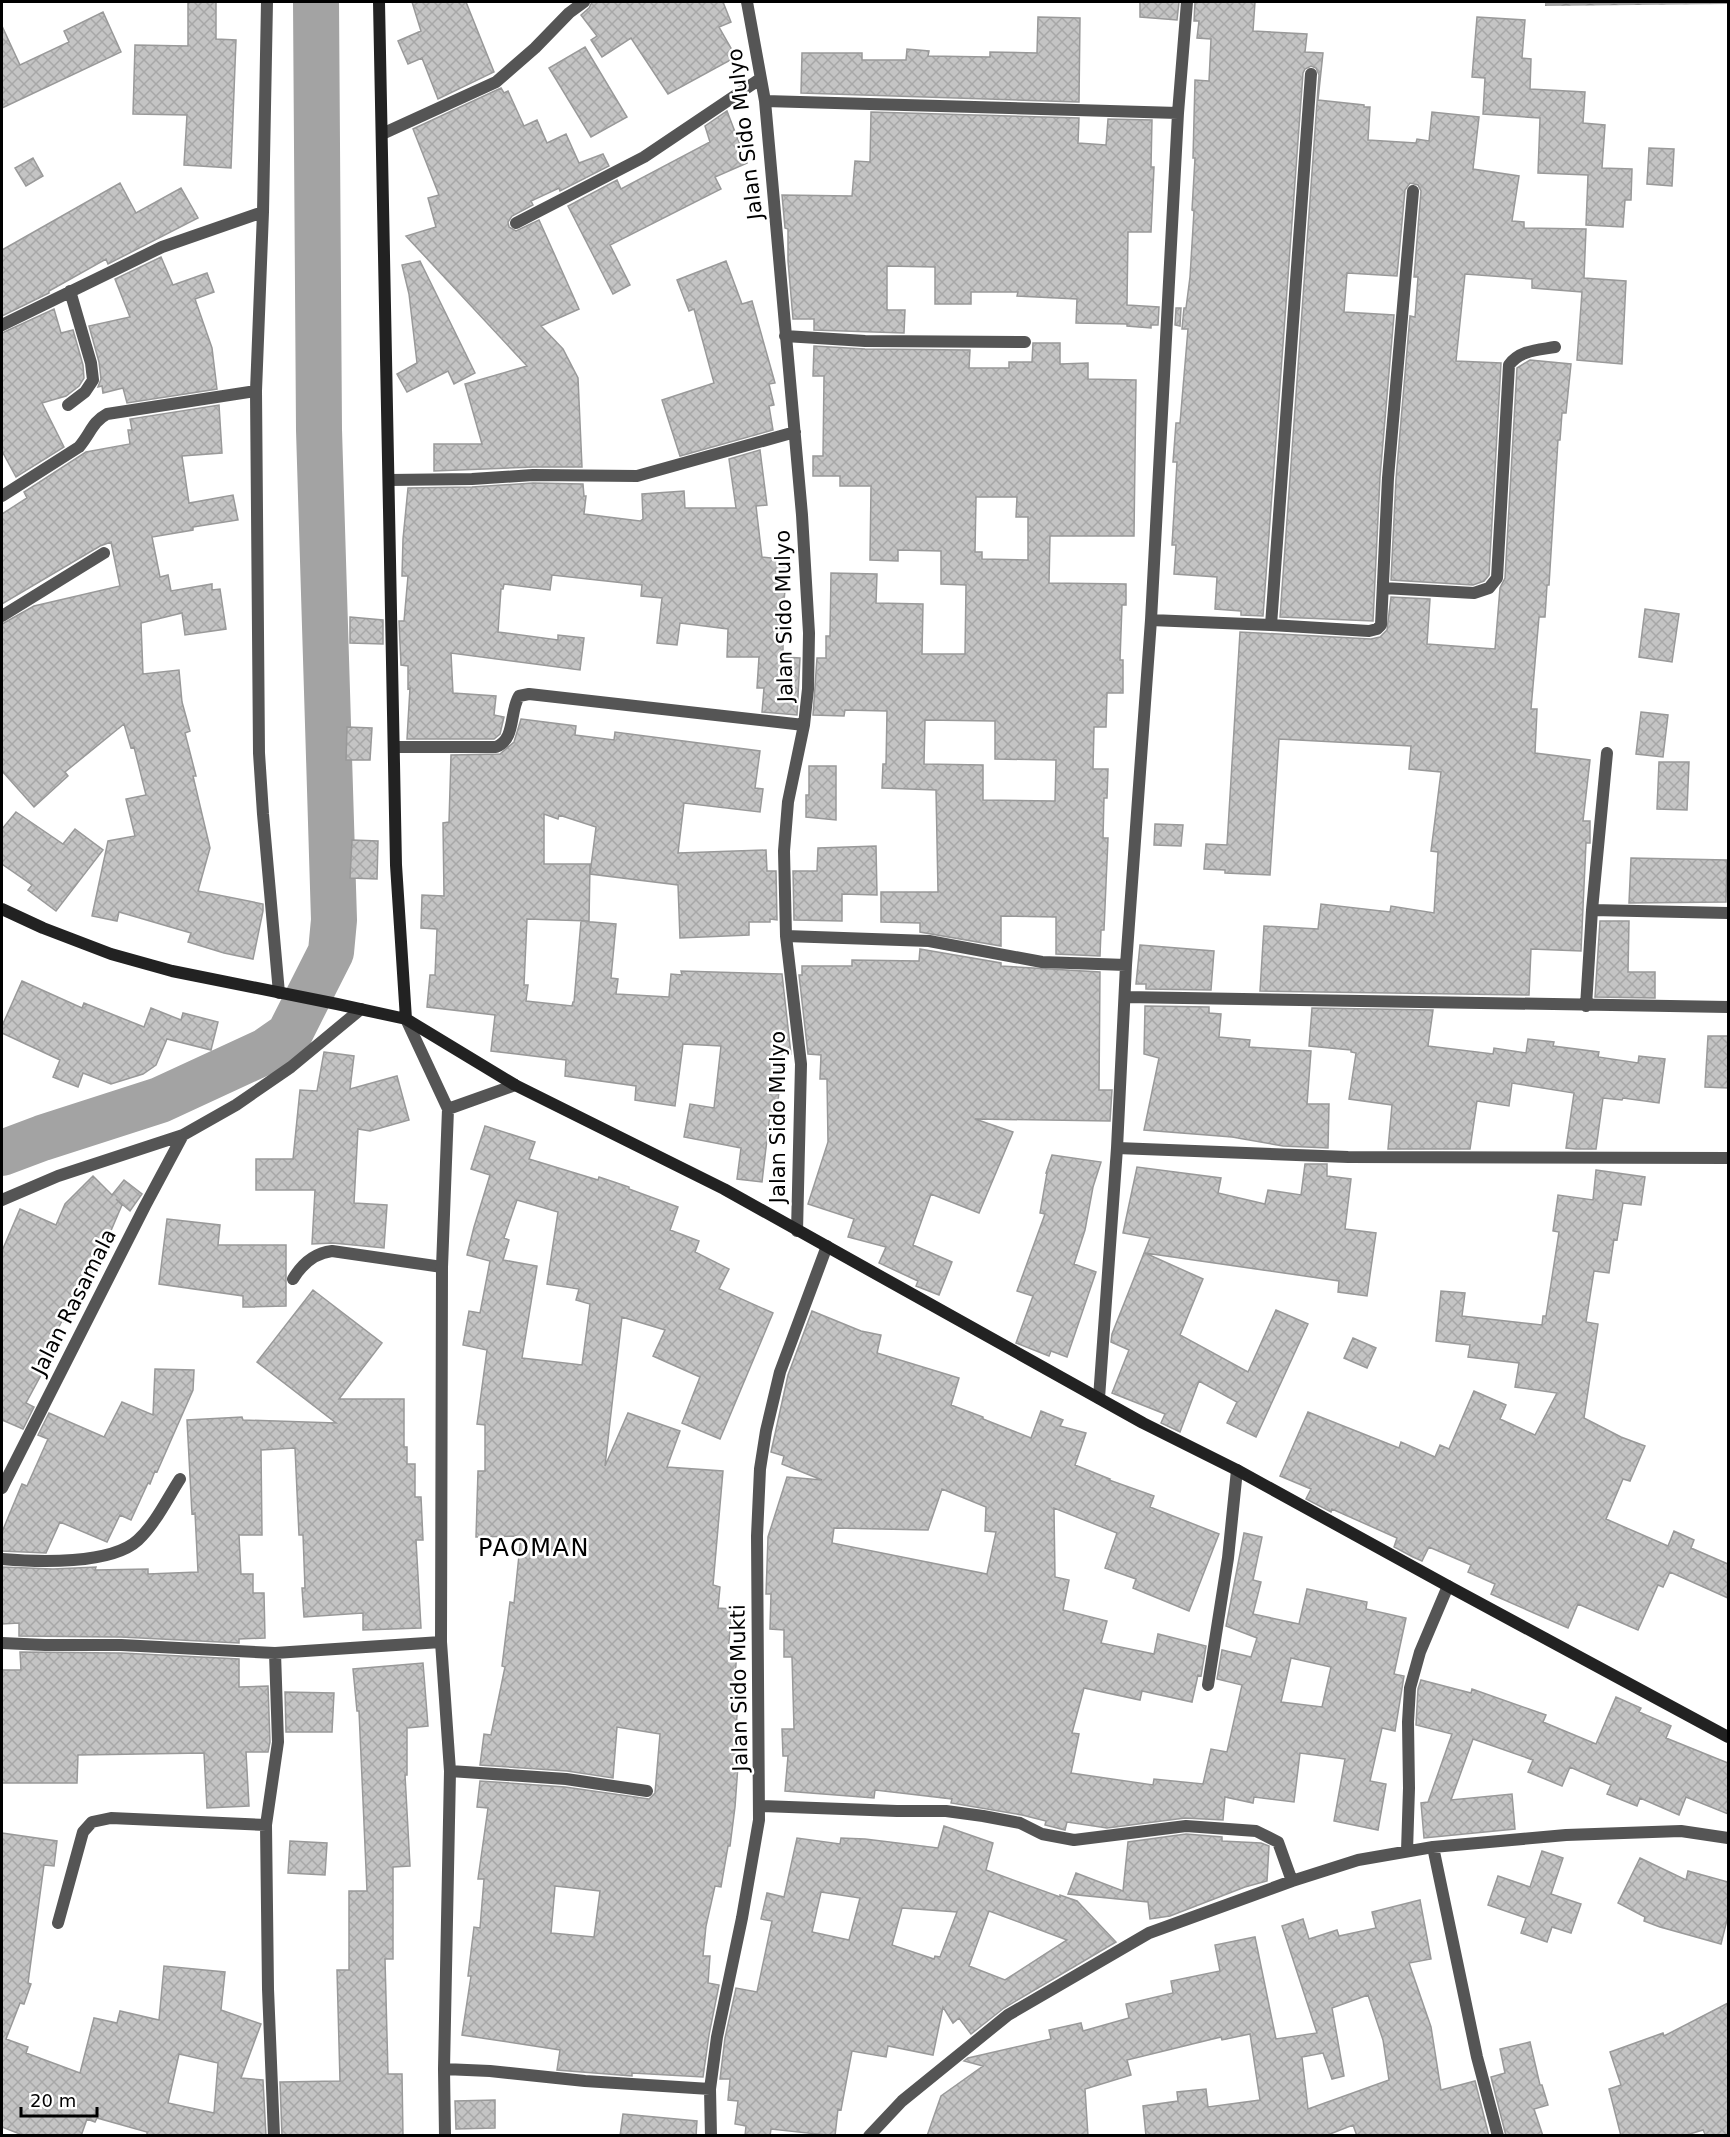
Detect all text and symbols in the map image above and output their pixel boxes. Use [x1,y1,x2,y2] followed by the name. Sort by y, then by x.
[723,47,768,223] street label: Jalan Sido Mulyo
[770,530,798,704] street label: Jalan Sido Mulyo
[766,1031,790,1205] street label: Jalan Sido Mulyo
[26,1225,121,1381] street label: Jalan Rasamala
[478,1534,590,1562] district label: PAOMAN
[726,1604,752,1774] street label: Jalan Sido Mukti
[21,2080,98,2118] scale bar
[30,2090,76,2111] text: 20 m

